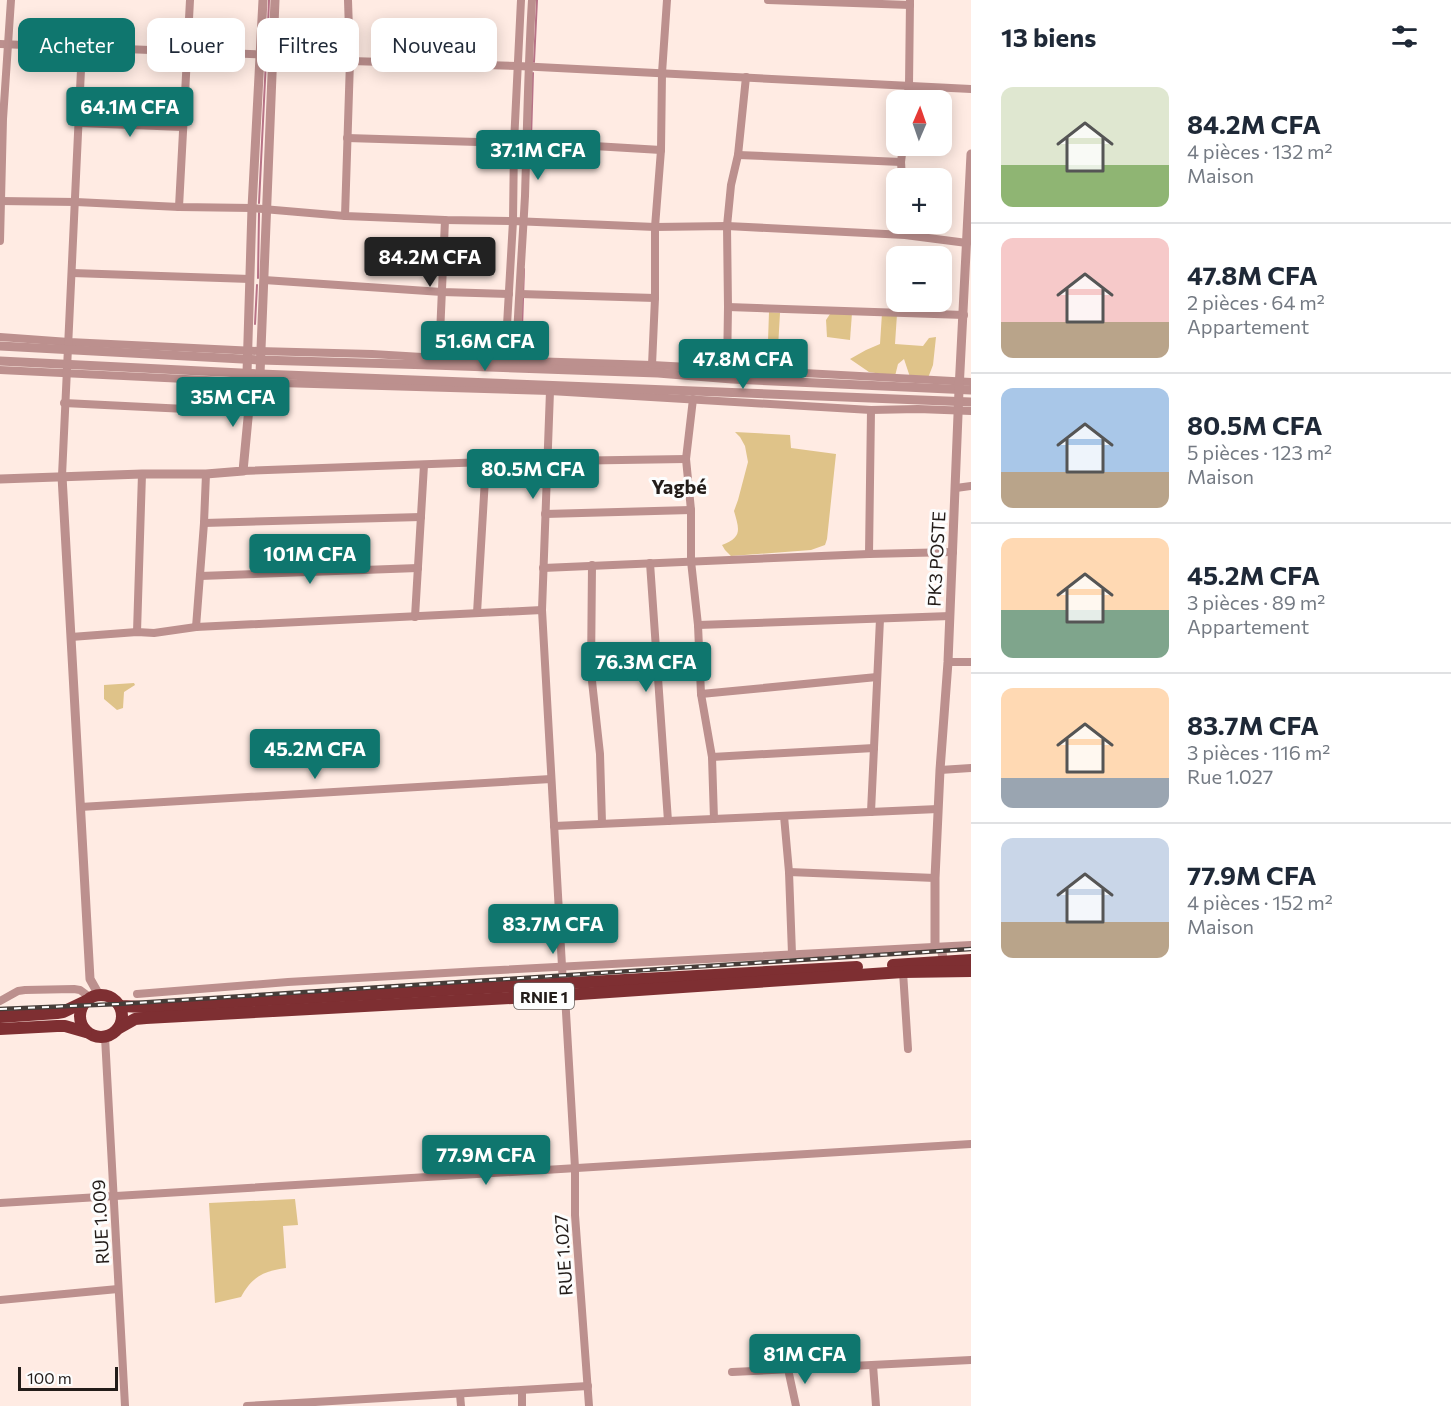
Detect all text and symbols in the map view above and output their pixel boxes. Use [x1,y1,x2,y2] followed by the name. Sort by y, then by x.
[18,18,135,72] chip: Acheter
[147,18,245,72] chip: Louer
[257,18,359,72] chip: Filtres
[371,18,497,72] chip: Nouveau
[1388,20,1421,53] icon: filters
[1001,21,1096,52] text: 13 biens
[61,87,199,138] pin: 64.1M CFA
[886,90,952,156] north arrow
[886,90,952,312] map controls
[80,94,180,118] text: 64.1M CFA
[1187,108,1321,139] text: 84.2M CFA
[1049,111,1121,183] icon: home
[469,130,607,181] pin: 37.1M CFA
[490,137,586,161] text: 37.1M CFA
[1187,139,1333,163] text: 4 pièces · 132 m²
[1187,163,1254,187] text: Maison
[886,168,952,234] button: +
[361,237,499,288] pin: 84.2M CFA
[378,244,482,268] text: 84.2M CFA
[886,246,952,312] button: −
[1187,259,1318,290] text: 47.8M CFA
[1049,262,1121,334] icon: home
[1187,290,1325,314] text: 2 pièces · 64 m²
[1187,314,1309,338] text: Appartement
[416,321,554,372] pin: 51.6M CFA
[435,328,535,352] text: 51.6M CFA
[674,339,812,390] pin: 47.8M CFA
[693,346,793,370] text: 47.8M CFA
[178,377,288,428] pin: 35M CFA
[190,384,276,408] text: 35M CFA
[1187,409,1322,440] text: 80.5M CFA
[1049,412,1121,484] icon: home
[1187,440,1332,464] text: 5 pièces · 123 m²
[464,449,602,500] pin: 80.5M CFA
[481,456,585,480] text: 80.5M CFA
[1187,464,1254,488] text: Maison
[651,474,707,498] district label: Yagbé
[923,511,949,607] street label: PK3 POSTE
[248,534,372,585] pin: 101M CFA
[263,541,357,565] text: 101M CFA
[1187,559,1320,590] text: 45.2M CFA
[1049,562,1121,634] icon: home
[1187,590,1325,614] text: 3 pièces · 89 m²
[1187,614,1309,638] text: Appartement
[577,642,715,693] pin: 76.3M CFA
[595,649,697,673] text: 76.3M CFA
[1187,709,1319,740] text: 83.7M CFA
[1049,712,1121,784] icon: home
[246,729,384,780] pin: 45.2M CFA
[264,736,366,760] text: 45.2M CFA
[1187,740,1330,764] text: 3 pièces · 116 m²
[1187,764,1273,788] text: Rue 1.027
[1187,859,1317,890] text: 77.9M CFA
[1049,862,1121,934] icon: home
[1187,890,1333,914] text: 4 pièces · 152 m²
[484,904,622,955] pin: 83.7M CFA
[502,911,604,935] text: 83.7M CFA
[1187,914,1254,938] text: Maison
[514,983,574,1009] road number: RNIE 1
[417,1135,555,1186] pin: 77.9M CFA
[436,1142,536,1166] text: 77.9M CFA
[87,1179,113,1265] street label: RUE 1.009
[549,1213,577,1297] street label: RUE 1.027
[750,1334,860,1385] pin: 81M CFA
[763,1341,847,1365] text: 81M CFA
[18,1364,118,1392] scale bar
[27,1368,72,1387] text: 100 m

